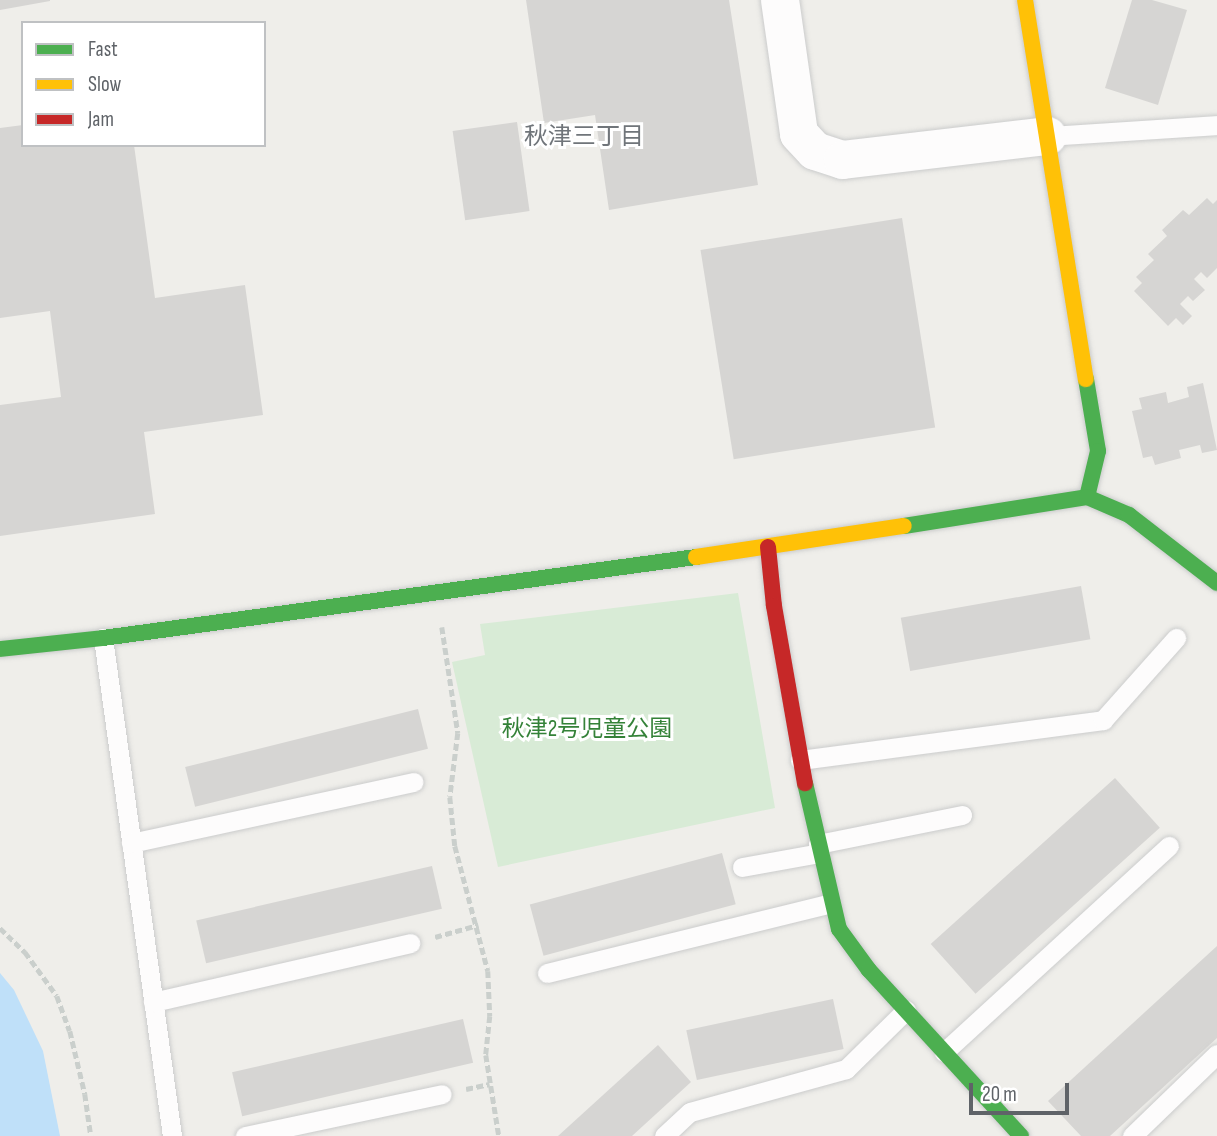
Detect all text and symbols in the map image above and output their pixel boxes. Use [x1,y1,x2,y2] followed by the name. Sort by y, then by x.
[21,21,266,147] legend
[88,37,118,62] text: Fast
[88,72,121,97] text: Slow
[88,107,114,132] text: Jam
[524,123,644,151] district label: 秋津三丁目
[502,715,672,743] park label: 秋津2号児童公園
[972,1070,1072,1114] scale bar
[982,1082,1017,1107] text: 20 m

